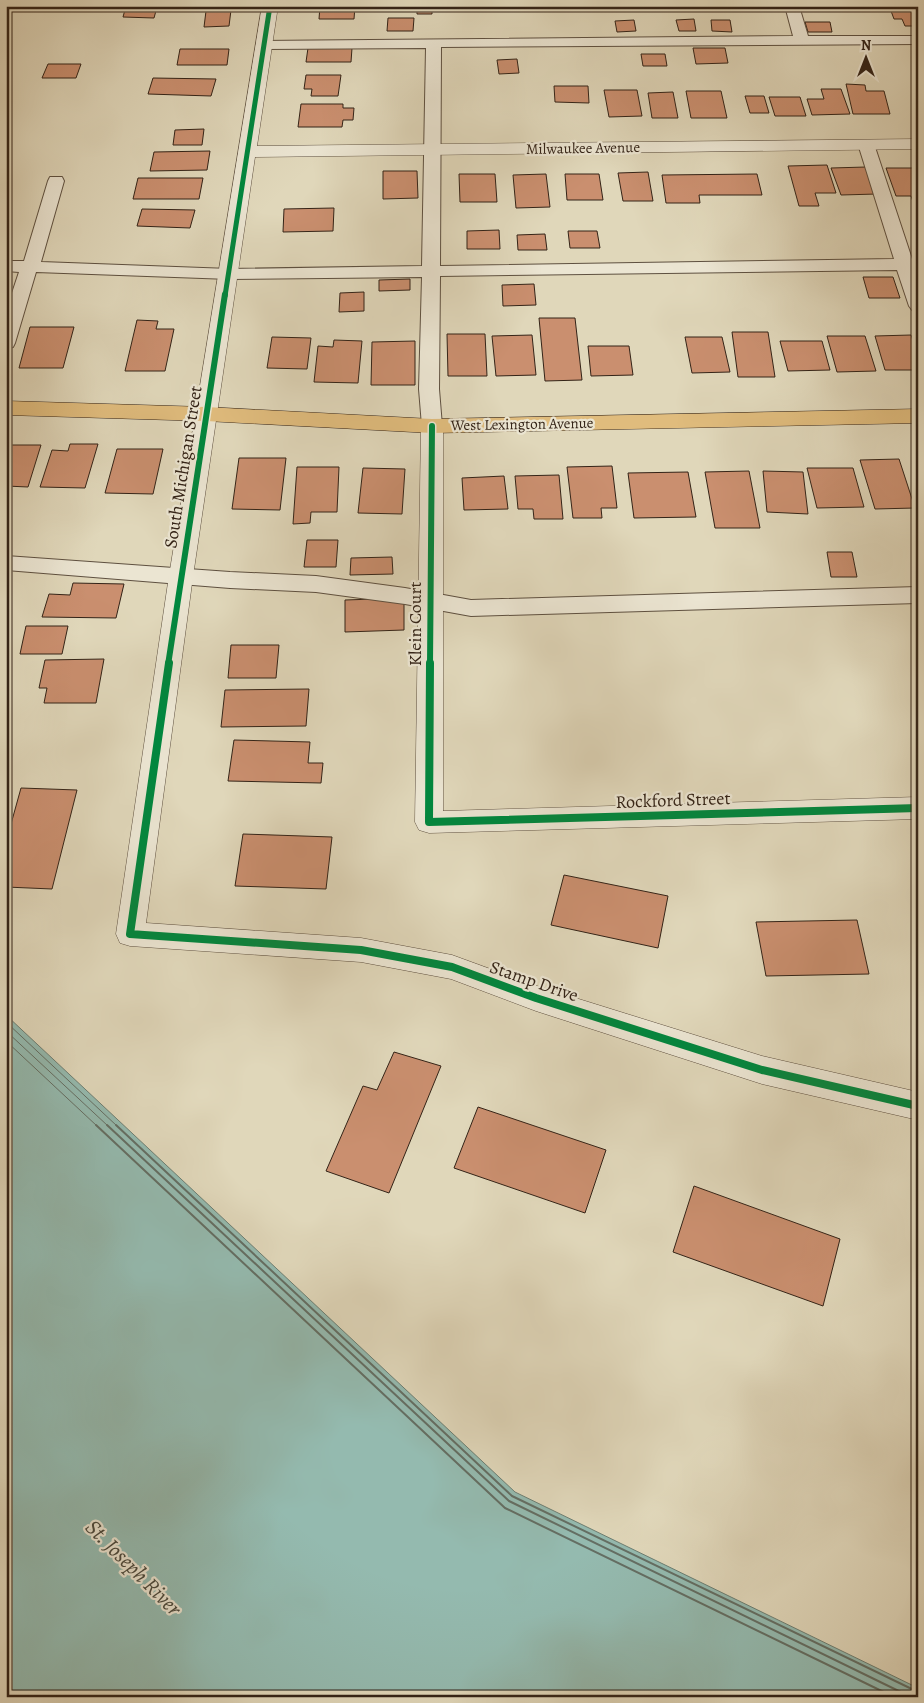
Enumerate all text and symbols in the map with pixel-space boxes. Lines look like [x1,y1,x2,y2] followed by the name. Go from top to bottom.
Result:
[842,32,892,82] north arrow
[861,36,871,55] text: N
[526,137,641,159] street label: Milwaukee Avenue
[158,384,208,550] street label: South Michigan Street
[449,413,594,435] street label: West Lexington Avenue
[403,582,427,666] street label: Klein Court
[615,786,731,814] street label: Rockford Street
[486,955,582,1007] street label: Stamp Drive
[78,1513,189,1624] water label: St. Joseph River

